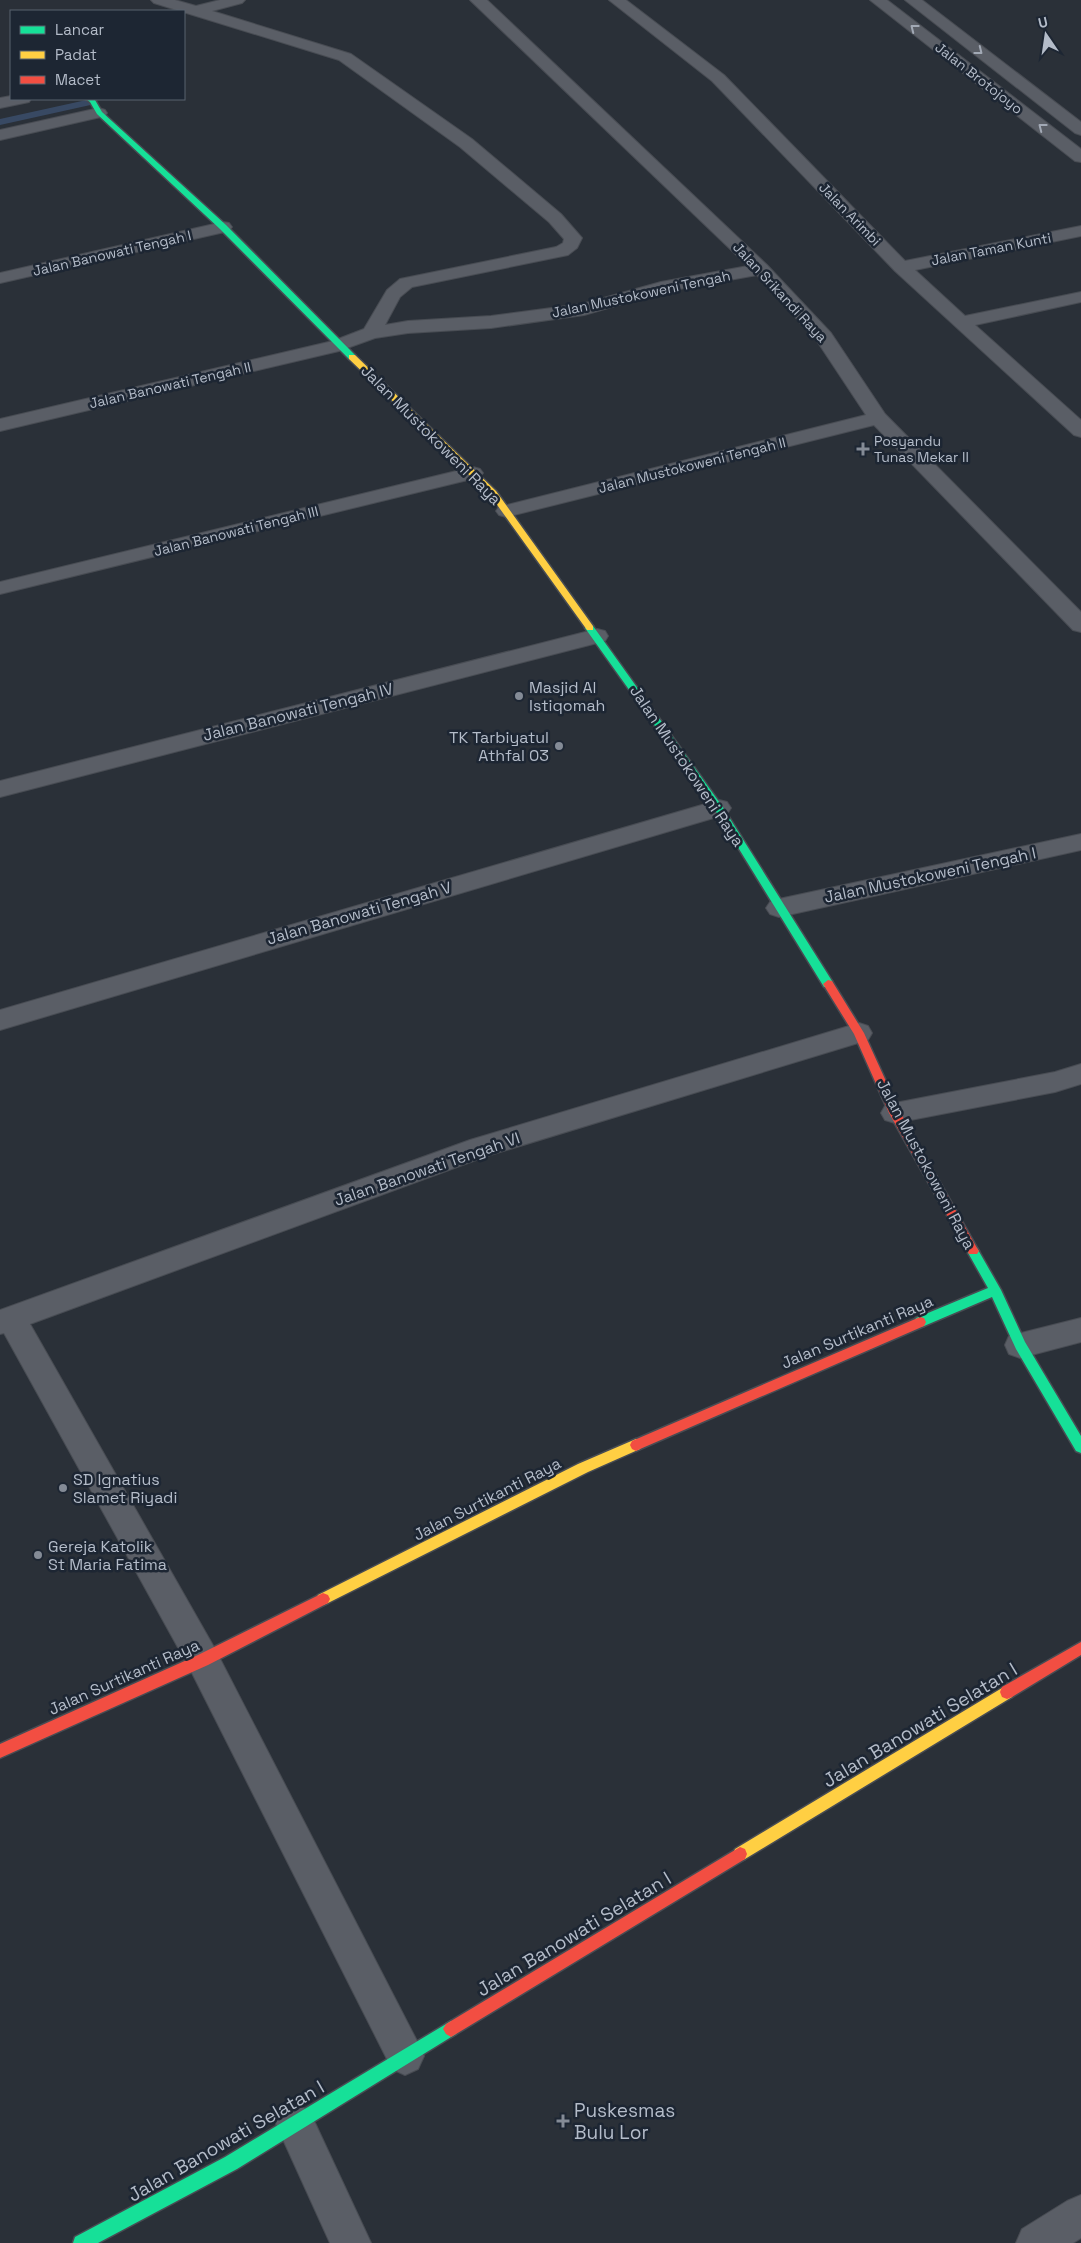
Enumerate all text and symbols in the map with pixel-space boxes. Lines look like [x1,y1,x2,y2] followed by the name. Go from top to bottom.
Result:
[10,10,185,100] legend
[1021,10,1071,60] north arrow
[1036,13,1050,32] text: U
[55,20,105,39] text: Lancar
[911,25,920,33] one-way arrow
[931,38,1027,118] street label: Jalan Brotojoyo
[55,45,97,64] text: Padat
[973,46,982,54] one-way arrow
[55,70,101,89] text: Macet
[1038,124,1048,133] one-way arrow
[815,178,885,250] street label: Jalan Arimbi
[31,226,193,280] street label: Jalan Banowati Tengah I
[929,229,1053,269] street label: Jalan Taman Kunti
[729,238,831,346] street label: Jalan Srikandi Raya
[550,266,732,322] street label: Jalan Mustokoweni Tengah
[87,358,253,412] street label: Jalan Banowati Tengah II
[356,360,506,510] street label: Jalan Mustokoweni Raya
[874,432,969,466] place label: Posyandu Tunas Mekar II
[596,433,788,497] street label: Jalan Mustokoweni Tengah II
[856,442,870,456] marker: Posyandu Tunas Mekar II
[152,502,320,560] street label: Jalan Banowati Tengah III
[529,677,605,716] place label: Masjid Al Istiqomah
[201,678,395,746] street label: Jalan Banowati Tengah IV
[625,681,749,851] street label: Jalan Mustokoweni Raya
[513,690,525,702] marker: Masjid Al Istiqomah
[449,727,549,766] place label: TK Tarbiyatul Athfal 03
[553,740,565,752] marker: TK Tarbiyatul Athfal 03
[822,842,1038,908] street label: Jalan Mustokoweni Tengah I
[264,877,454,949] street label: Jalan Banowati Tengah V
[872,1075,980,1253] street label: Jalan Mustokoweni Raya
[331,1127,523,1211] street label: Jalan Banowati Tengah VI
[778,1291,936,1373] street label: Jalan Surtikanti Raya
[410,1453,564,1545] street label: Jalan Surtikanti Raya
[73,1469,177,1508] place label: SD Ignatius Slamet Riyadi
[57,1482,69,1494] marker: SD Ignatius Slamet Riyadi
[48,1536,167,1575] place label: Gereja Katolik St Maria Fatima
[32,1549,44,1561] marker: Gereja Katolik St Maria Fatima
[45,1634,203,1720] street label: Jalan Surtikanti Raya
[818,1657,1022,1793] street label: Jalan Banowati Selatan I
[472,1866,676,2002] street label: Jalan Banowati Selatan I
[123,2074,329,2208] street label: Jalan Banowati Selatan I
[574,2098,675,2145] place label: Puskesmas Bulu Lor
[556,2114,570,2128] marker: Puskesmas Bulu Lor

